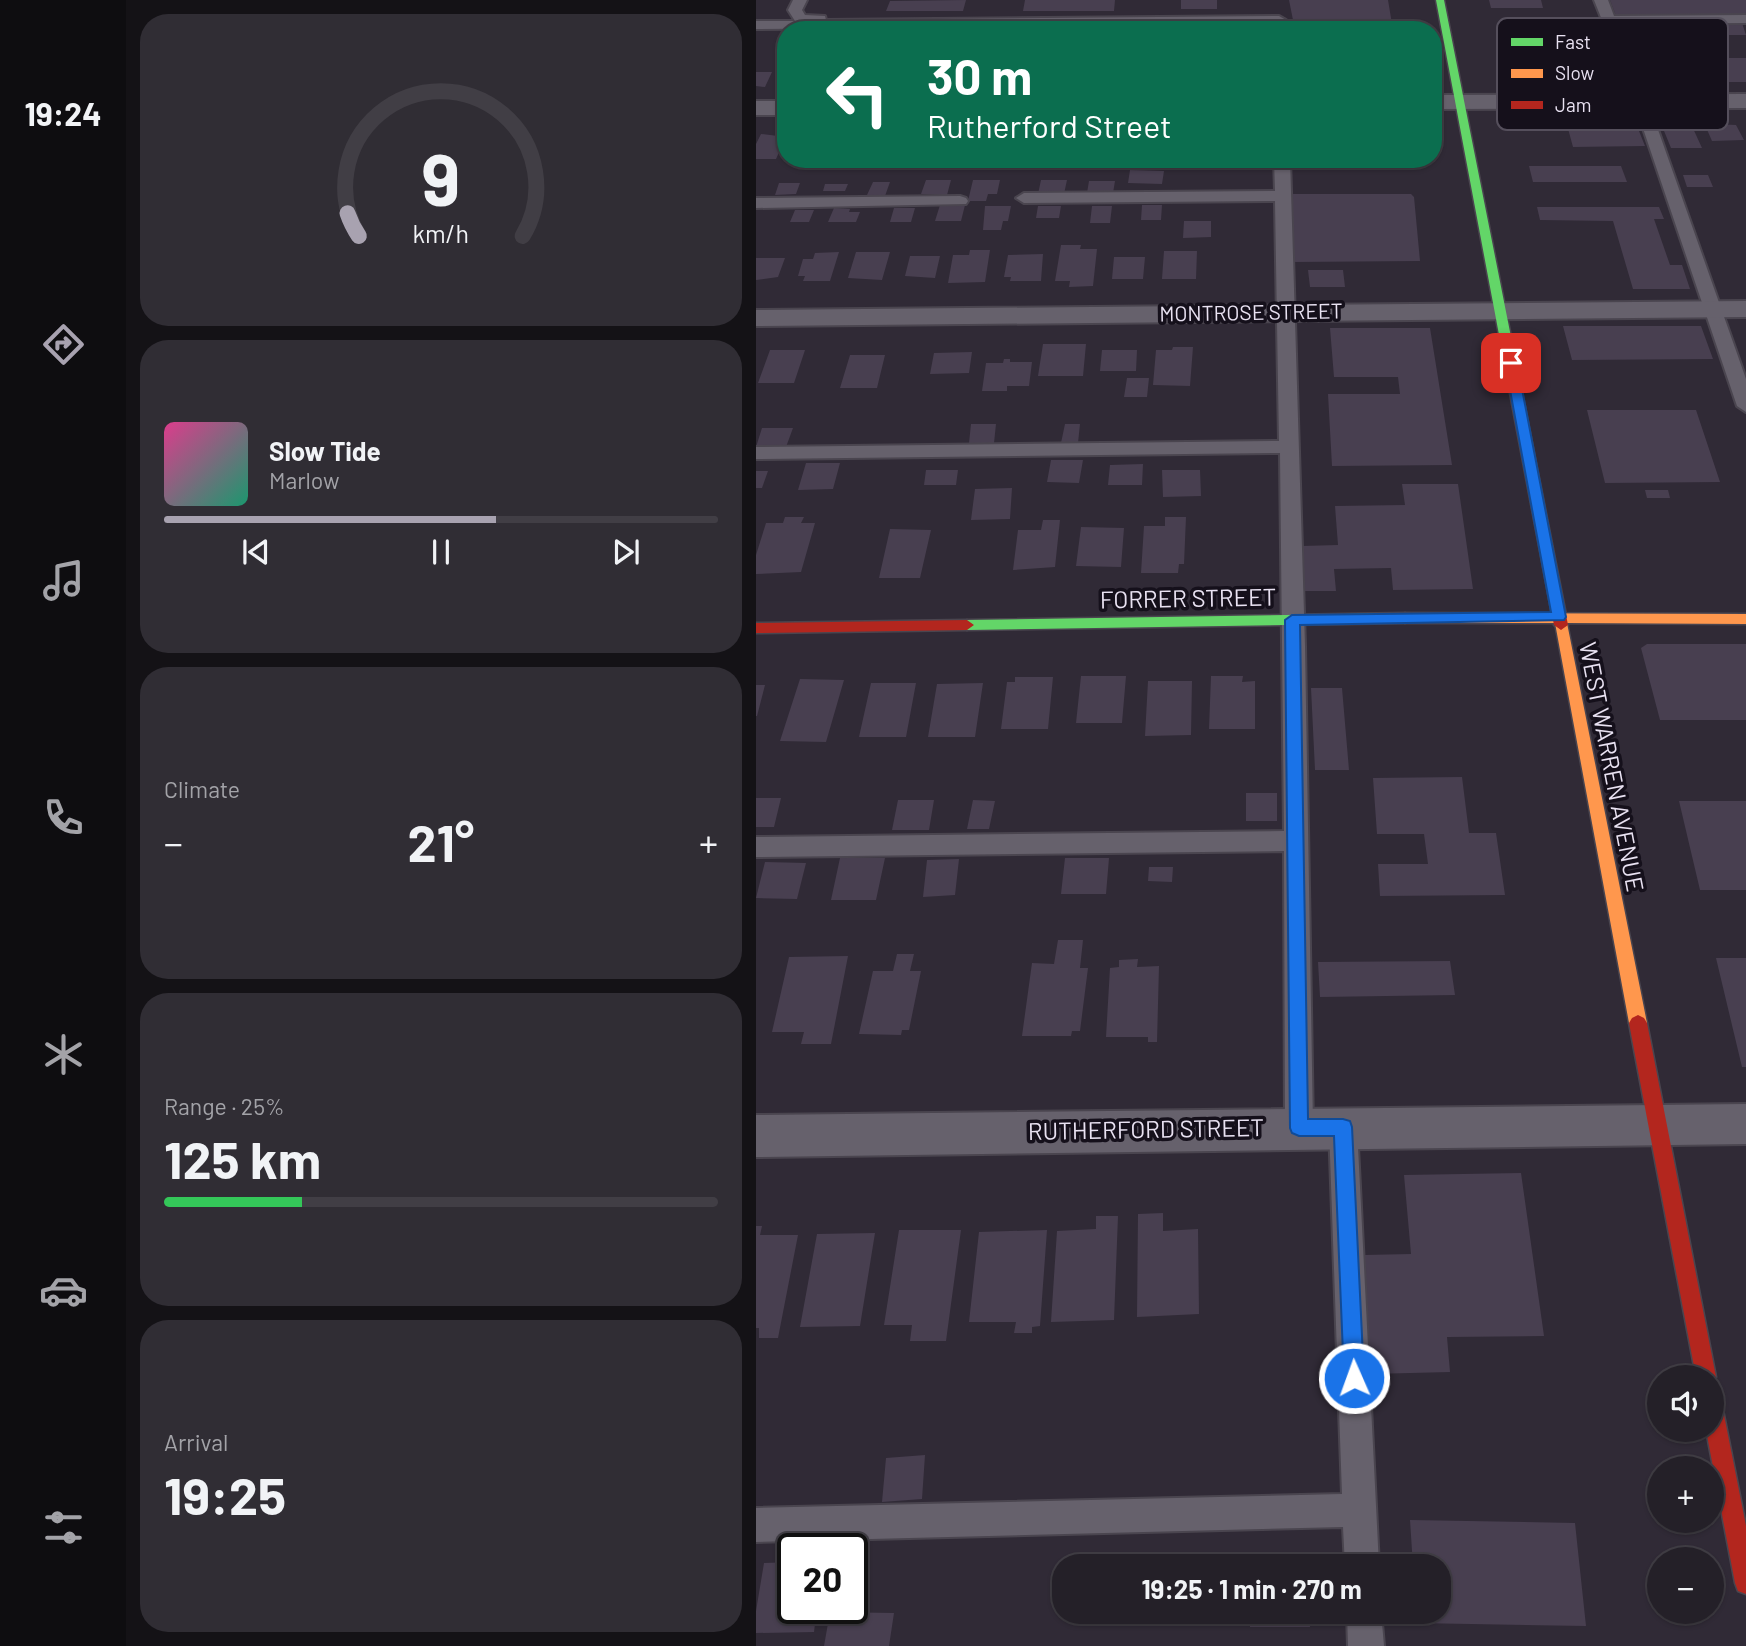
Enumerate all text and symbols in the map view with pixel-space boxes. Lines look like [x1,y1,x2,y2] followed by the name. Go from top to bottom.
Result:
[1497,18,1728,130] legend
[1555,30,1591,53] text: Fast
[927,46,1032,105] text: 30 m
[812,49,903,140] icon: left
[1555,61,1594,84] text: Slow
[1555,93,1591,116] text: Jam
[24,94,102,132] text: 19:24
[927,106,1172,144] text: Rutherford Street
[422,134,460,222] text: 9
[413,218,469,248] text: km/h
[1159,297,1343,326] street label: MONTROSE STREET
[39,320,88,369] icon: directions
[1481,333,1541,393] pin
[1492,344,1530,382] icon: arrive
[269,435,381,466] text: Slow Tide
[269,466,340,494] text: Marlow
[237,533,275,571] icon: previous
[422,533,460,571] icon: pause
[607,533,645,571] icon: next
[39,556,88,605] icon: music
[1100,581,1276,614] street label: FORRER STREET
[1574,639,1651,894] street label: WEST WARREN AVENUE
[164,775,240,803] text: Climate
[39,793,88,842] icon: phone
[408,810,474,872] text: 21°
[164,819,183,865] text: −
[699,819,718,865] text: +
[39,1030,88,1079] icon: climate
[164,1092,284,1120] text: Range · 25%
[1028,1112,1264,1145] street label: RUTHERFORD STREET
[164,1127,321,1189] text: 125 km
[39,1266,88,1315] icon: car
[1317,1341,1391,1415] position arrow
[1647,1365,1724,1624] map controls
[1647,1365,1724,1442] button: sound
[164,1428,228,1456] text: Arrival
[1647,1456,1724,1533] button: +
[164,1463,286,1525] text: 19:25
[39,1503,88,1552] icon: filters
[777,1533,868,1624] speed limit sign: 20
[1647,1547,1724,1624] button: −
[1141,1573,1362,1604] text: 19:25 · 1 min · 270 m

